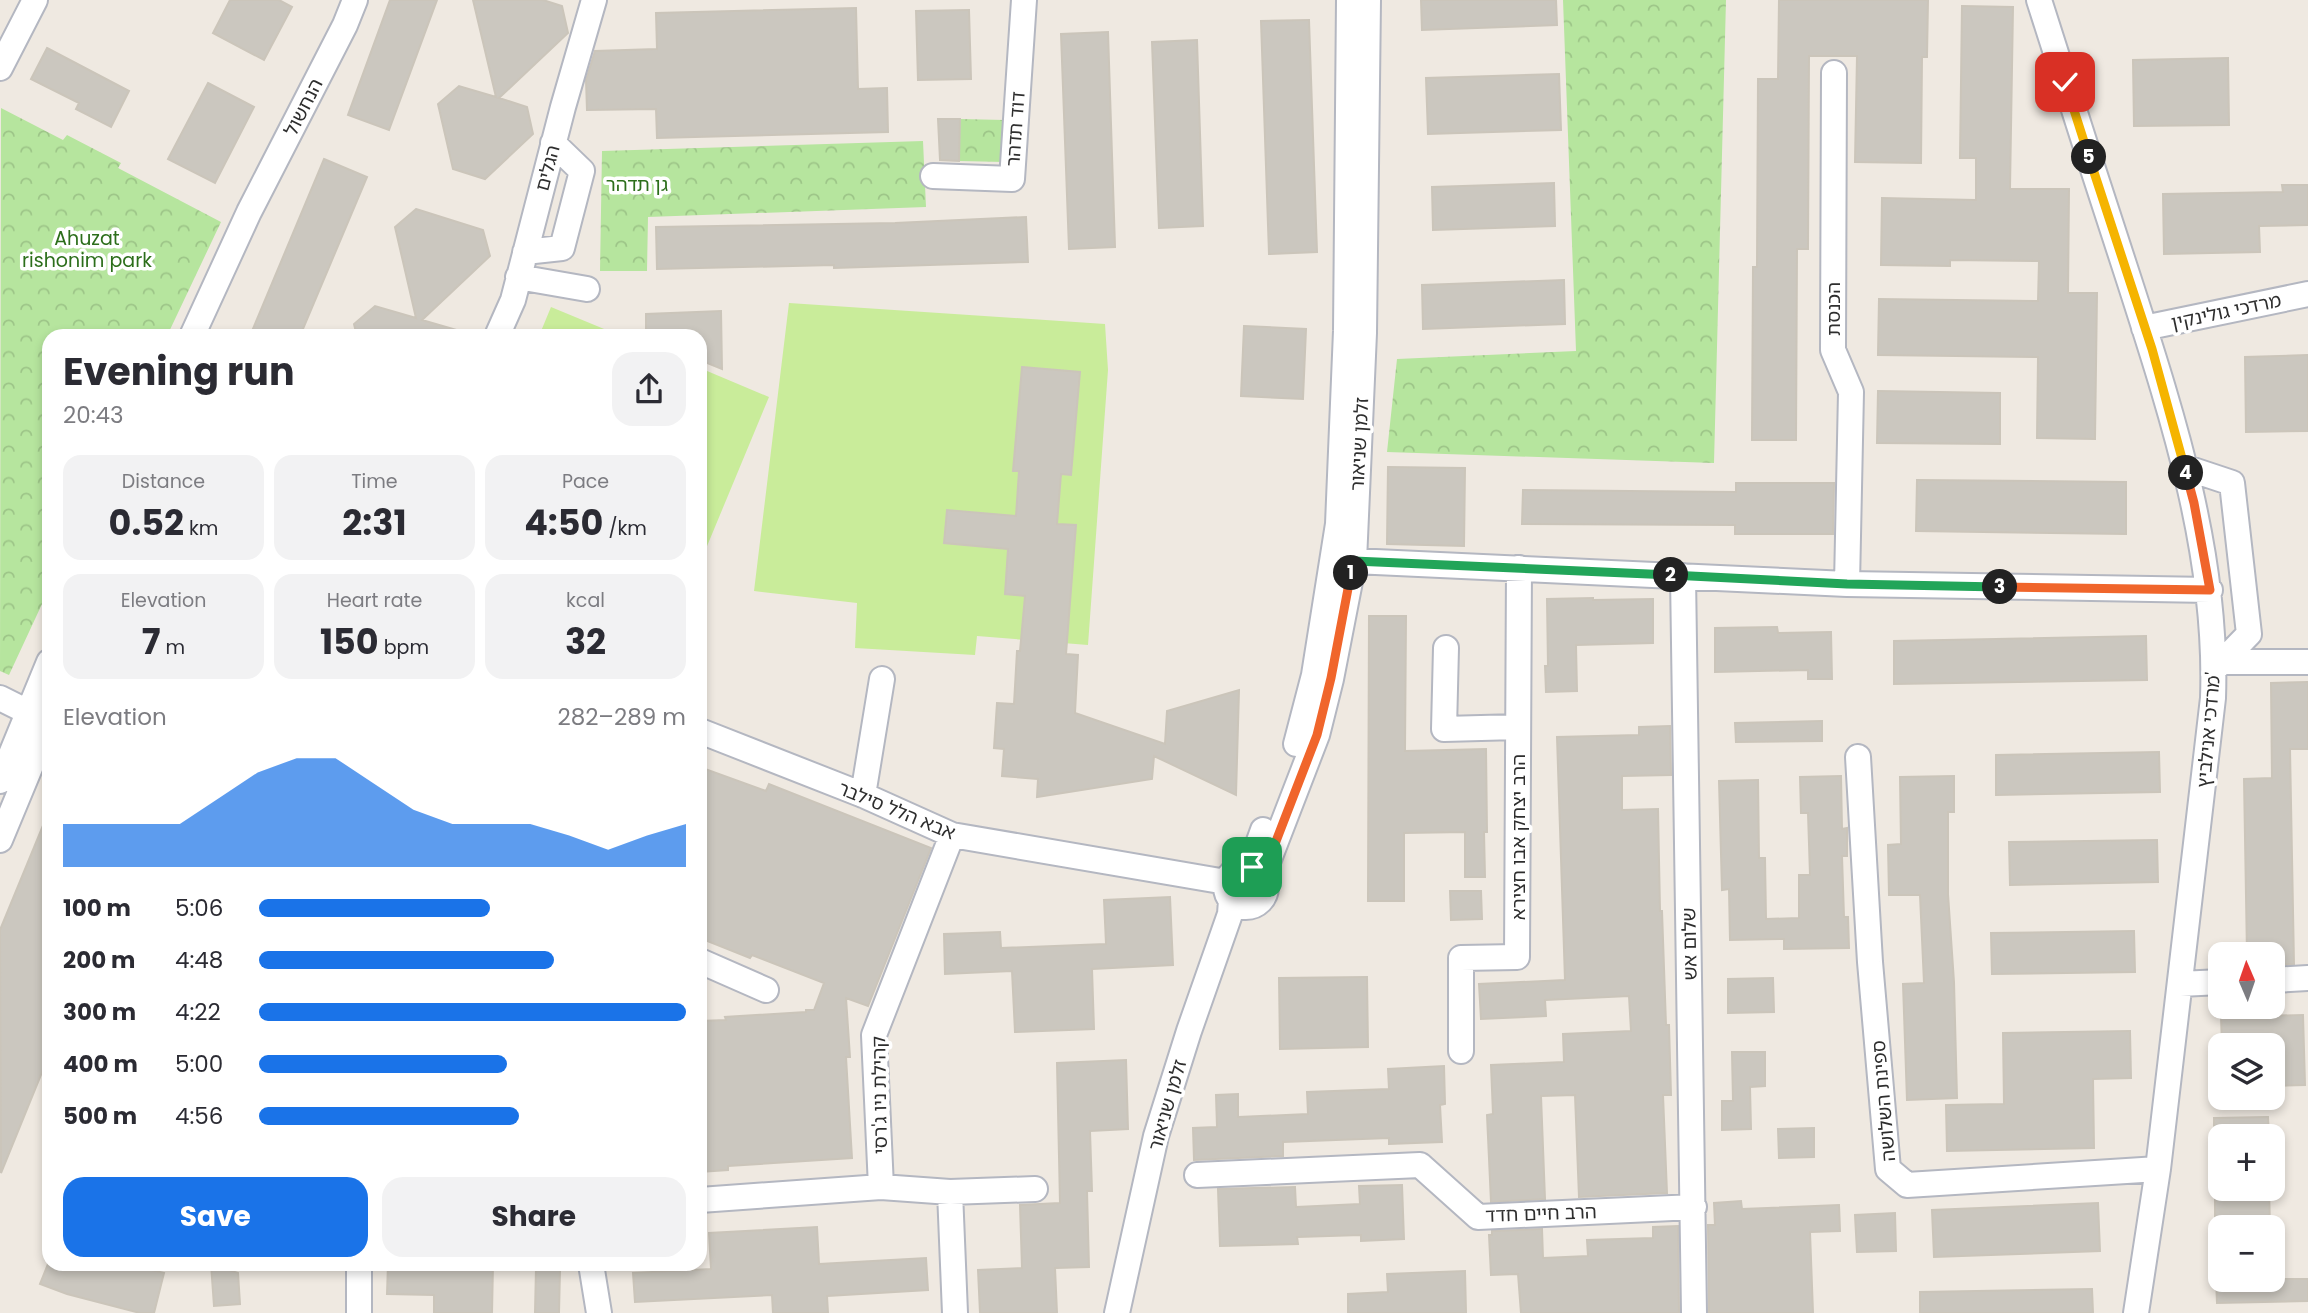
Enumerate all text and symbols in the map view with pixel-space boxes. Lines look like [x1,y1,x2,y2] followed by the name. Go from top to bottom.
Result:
[2035,52,2095,112] pin
[2046,63,2084,101] icon: check
[278,74,329,141] street label: הנחשול
[999,91,1032,168] street label: דוד תדהר
[2072,140,2106,174] pin: 5
[528,142,567,194] street label: הגלים
[2082,143,2095,170] text: 5
[606,171,668,198] park label: גן תדהר
[22,225,152,274] park label: Ahuzat rishonim park
[1820,282,1847,336] street label: הכנסת
[2169,287,2284,336] street label: מרדכי גולינקין
[63,345,295,398] text: Evening run
[612,352,686,426] button: share
[1344,396,1375,492] street label: זלמן שניאור
[63,399,124,431] text: 20:43
[2168,456,2204,490] pin: 4
[2179,459,2192,486] text: 4
[122,468,205,495] text: Distance
[351,468,398,495] text: Time
[562,468,609,495] text: Pace
[109,498,184,547] text: 0.52
[342,498,407,547] text: 2:31
[524,498,603,547] text: 4:50
[184,515,218,542] text: km
[603,515,647,542] text: /km
[1334,556,1368,590] pin: 1
[1654,558,1688,592] pin: 2
[1347,559,1354,586] text: 1
[1665,561,1676,588] text: 2
[1982,570,2018,604] pin: 3
[1994,573,2005,600] text: 3
[121,587,206,614] text: Elevation
[327,587,422,614] text: Heart rate
[566,587,605,614] text: kcal
[142,617,161,666] text: 7
[320,617,379,666] text: 150
[565,617,606,666] text: 32
[161,634,185,661] text: m
[379,634,429,661] text: bpm
[2190,671,2227,789] street label: מרדכי אנילביץ'
[63,701,167,733] text: Elevation
[557,701,686,733] text: 282–289 m
[1505,754,1532,920] street label: הרב יצחק אבו חצירא
[834,775,959,846] street label: אבא הלל סילבר
[1222,837,1282,897] pin
[1233,848,1271,886] icon: arrive
[63,892,131,924] text: 100 m
[175,892,223,924] text: 5:06
[1675,907,1704,981] street label: שלום אש
[2208,942,2286,1018] north arrow
[2208,942,2285,1292] map controls
[63,944,135,976] text: 200 m
[175,944,223,976] text: 4:48
[63,996,136,1028] text: 300 m
[175,996,221,1028] text: 4:22
[2208,1033,2285,1110] button: layers
[865,1036,894,1154] street label: קהילת ניו ג'רסי
[1865,1039,1902,1163] street label: ספינת השלושה
[63,1048,138,1080] text: 400 m
[175,1048,223,1080] text: 5:00
[1142,1056,1193,1154] street label: זלמן שניאור
[63,1100,137,1132] text: 500 m
[175,1100,223,1132] text: 4:56
[2208,1124,2285,1201] button: +
[63,1177,368,1257] button: Save
[382,1177,686,1257] button: Share
[1485,1198,1597,1229] street label: הרב חיים חדד
[2208,1215,2285,1292] button: −

